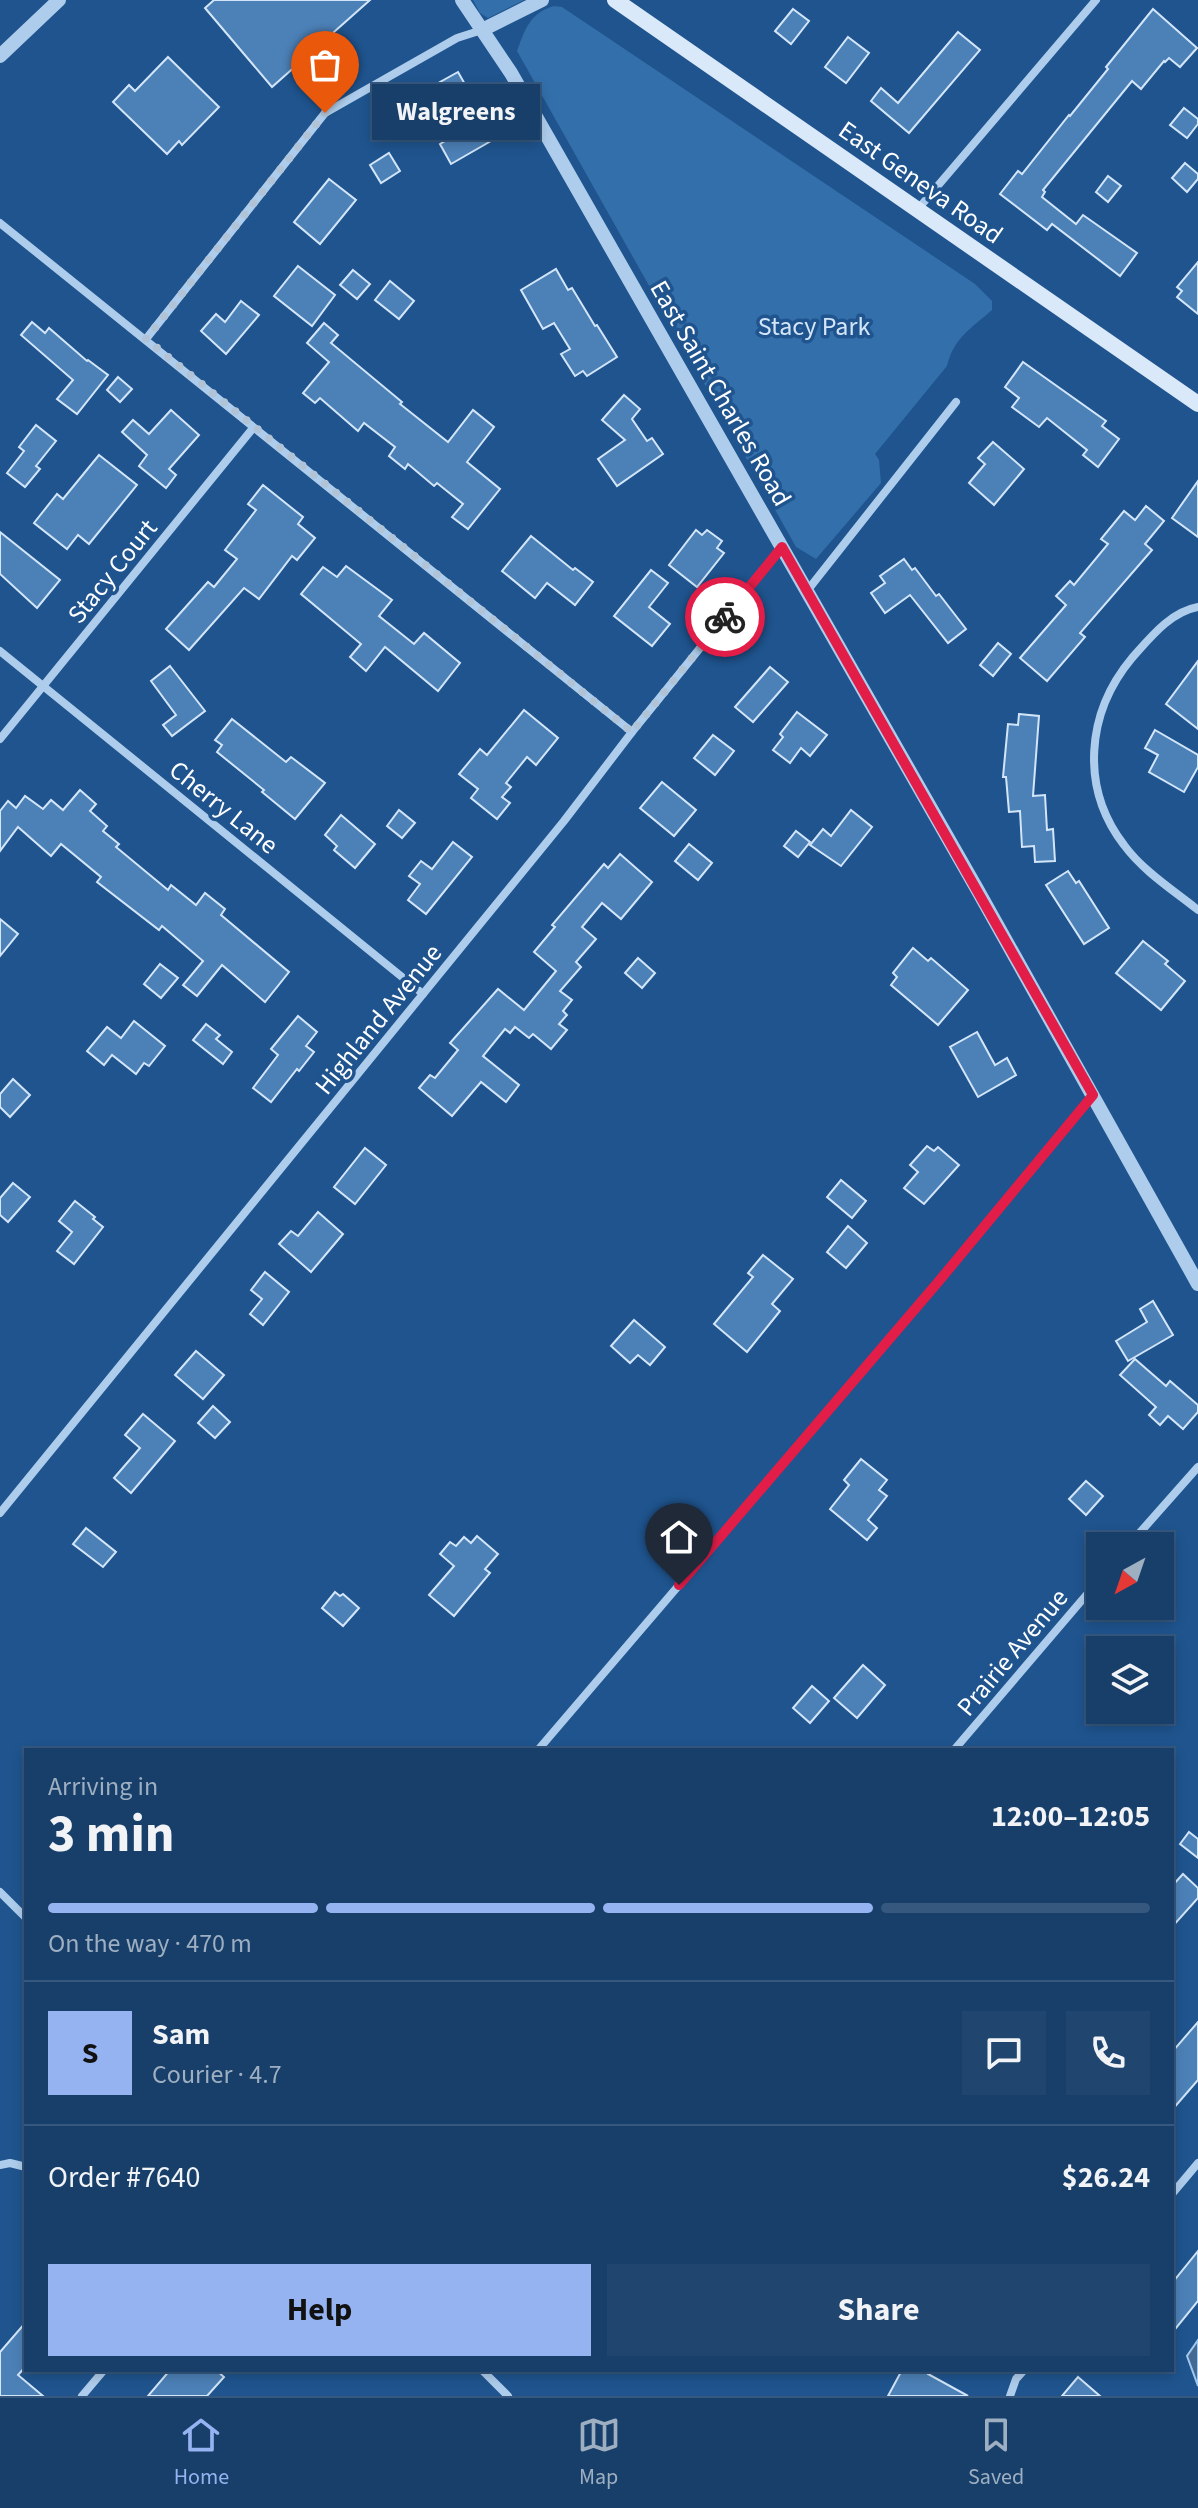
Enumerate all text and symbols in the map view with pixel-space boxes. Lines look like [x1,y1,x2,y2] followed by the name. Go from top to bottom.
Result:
[291,31,359,113] pin
[303,43,347,87] icon: bag
[373,85,541,141] callout: Walgreens
[396,93,516,130] text: Walgreens
[831,112,1010,253] street label: East Geneva Road
[641,273,800,513] street label: East Saint Charles Road
[758,308,870,345] park label: Stacy Park
[59,511,166,631] street label: Stacy Court
[685,577,765,657] courier
[703,595,747,639] icon: bike
[161,752,286,863] street label: Cherry Lane
[306,936,451,1103] street label: Highland Avenue
[645,1503,713,1585] pin
[657,1515,701,1559] icon: home
[1086,1532,1174,1620] north arrow
[1086,1532,1174,1724] map controls
[948,1581,1077,1724] street label: Prairie Avenue
[1086,1636,1174,1724] button: layers
[48,1768,158,1805] text: Arriving in
[991,1795,1150,1838] text: 12:00–12:05
[48,1798,175,1872] text: 3 min
[48,1925,252,1962] text: On the way · 470 m
[962,2011,1046,2095] button: chat
[1066,2011,1150,2095] button: phone
[152,2013,210,2056] text: Sam
[82,2032,98,2075] text: S
[152,2056,282,2093] text: Courier · 4.7
[48,2156,201,2199] text: Order #7640
[1062,2156,1150,2199] text: $26.24
[48,2264,591,2356] button: Help
[607,2264,1150,2356] button: Share
[174,2413,229,2493] tab: Home
[577,2413,621,2493] tab: Map
[968,2413,1024,2493] tab: Saved

